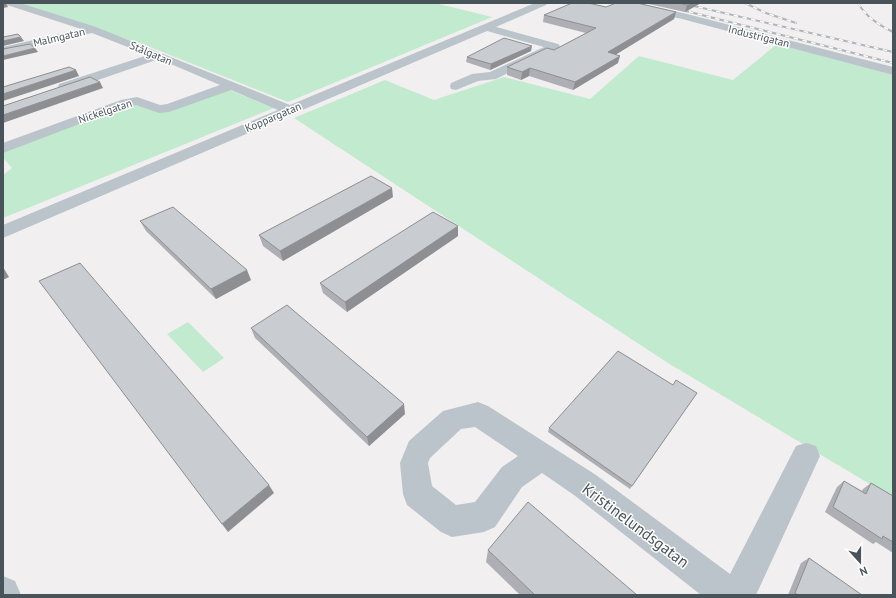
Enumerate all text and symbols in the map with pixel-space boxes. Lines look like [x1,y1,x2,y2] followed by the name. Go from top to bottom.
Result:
[727,22,791,50] street label: Industrigatan
[32,24,86,50] street label: Malmgatan
[128,38,174,68] street label: Stålgatan
[76,96,134,126] street label: Nickelgatan
[243,99,303,135] street label: Koppargatan
[579,478,693,572] street label: Kristinelundsgatan
[840,542,880,582] north arrow
[858,564,869,579] text: N

